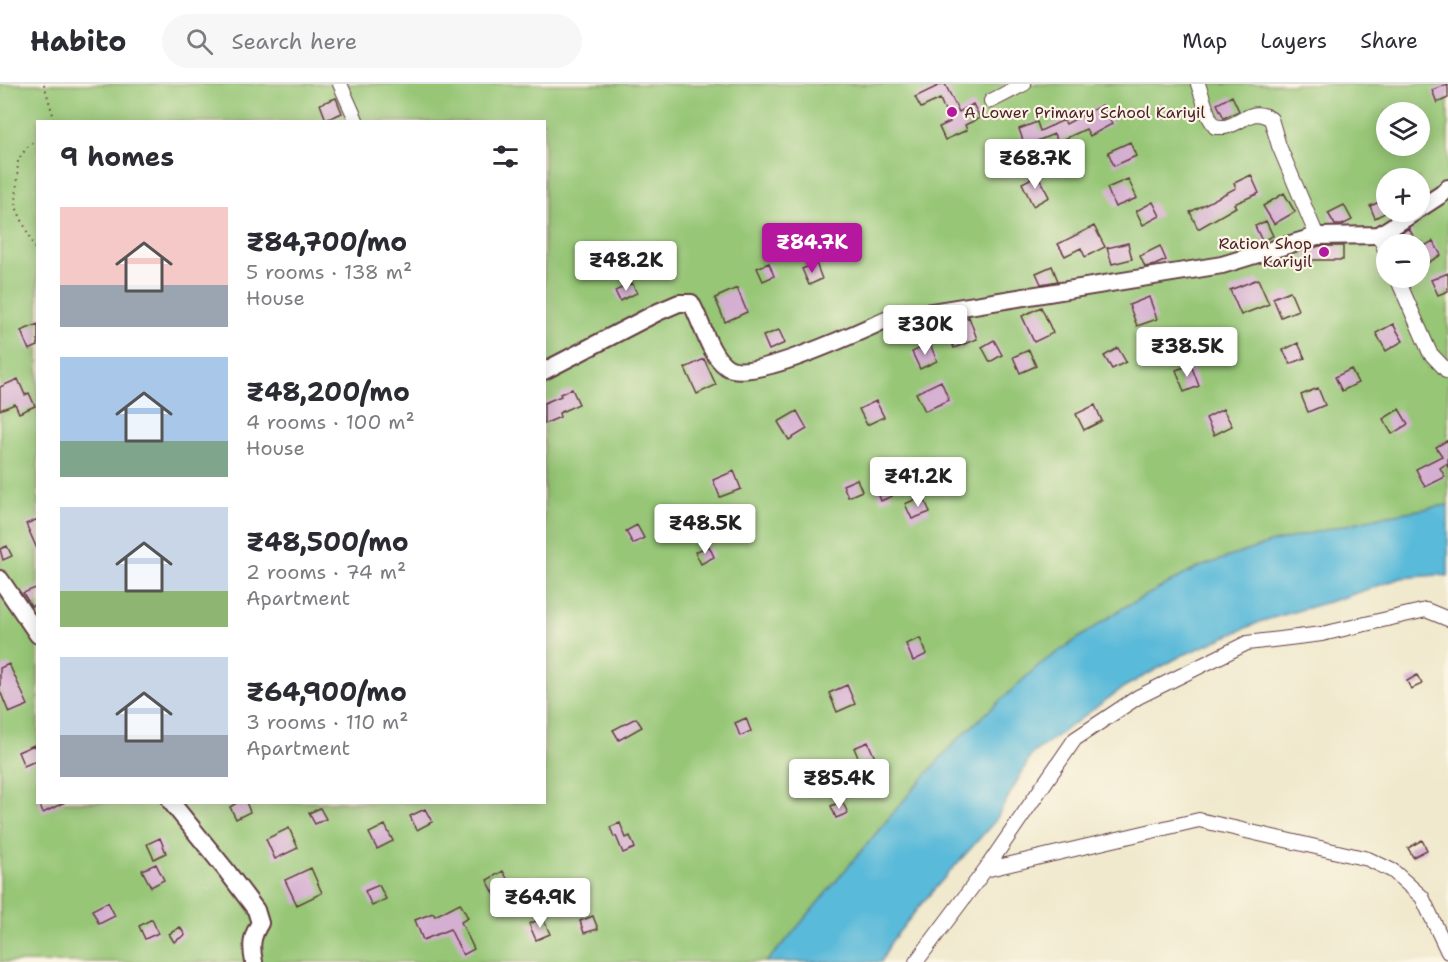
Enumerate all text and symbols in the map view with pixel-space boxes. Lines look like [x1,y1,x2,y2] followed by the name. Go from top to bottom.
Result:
[162,14,582,68] search box
[30,22,126,60] text: Habito
[183,25,216,58] icon: search
[231,27,357,56] text: Search here
[1182,27,1227,55] text: Map
[1260,27,1327,55] text: Layers
[1360,27,1418,55] text: Share
[964,102,1205,123] place label: A Lower Primary School Kariyil
[1376,102,1430,288] map controls
[1376,102,1430,156] button: layers
[945,105,959,119] marker: A Lower Primary School Kariyil
[60,139,174,174] text: 9 homes
[986,139,1084,190] pin: ₹68.7K
[489,140,522,173] icon: filters
[999,145,1071,171] text: ₹68.7K
[1376,168,1430,222] button: +
[763,223,861,274] pin: ₹84.7K
[246,224,407,259] text: ₹84,700/mo
[776,229,848,255] text: ₹84.7K
[108,231,180,303] icon: home
[1218,233,1312,272] place label: Ration Shop Kariyil
[1376,234,1430,288] button: −
[577,241,675,292] pin: ₹48.2K
[1317,245,1331,259] marker: Ration Shop Kariyil
[589,247,663,273] text: ₹48.2K
[246,259,412,285] text: 5 rooms · 138 m²
[246,285,305,311] text: House
[889,305,961,356] pin: ₹30K
[897,311,953,337] text: ₹30K
[1138,327,1236,378] pin: ₹38.5K
[1150,333,1224,359] text: ₹38.5K
[246,374,410,409] text: ₹48,200/mo
[108,381,180,453] icon: home
[246,409,415,435] text: 4 rooms · 100 m²
[246,435,305,461] text: House
[869,457,967,508] pin: ₹41.2K
[884,463,952,489] text: ₹41.2K
[656,504,754,555] pin: ₹48.5K
[668,510,742,536] text: ₹48.5K
[246,524,409,559] text: ₹48,500/mo
[108,531,180,603] icon: home
[246,559,406,585] text: 2 rooms · 74 m²
[246,585,350,611] text: Apartment
[246,674,407,709] text: ₹64,900/mo
[108,681,180,753] icon: home
[246,709,409,735] text: 3 rooms · 110 m²
[246,735,350,761] text: Apartment
[790,759,888,810] pin: ₹85.4K
[803,765,875,791] text: ₹85.4K
[491,878,589,929] pin: ₹64.9K
[504,884,576,910] text: ₹64.9K

